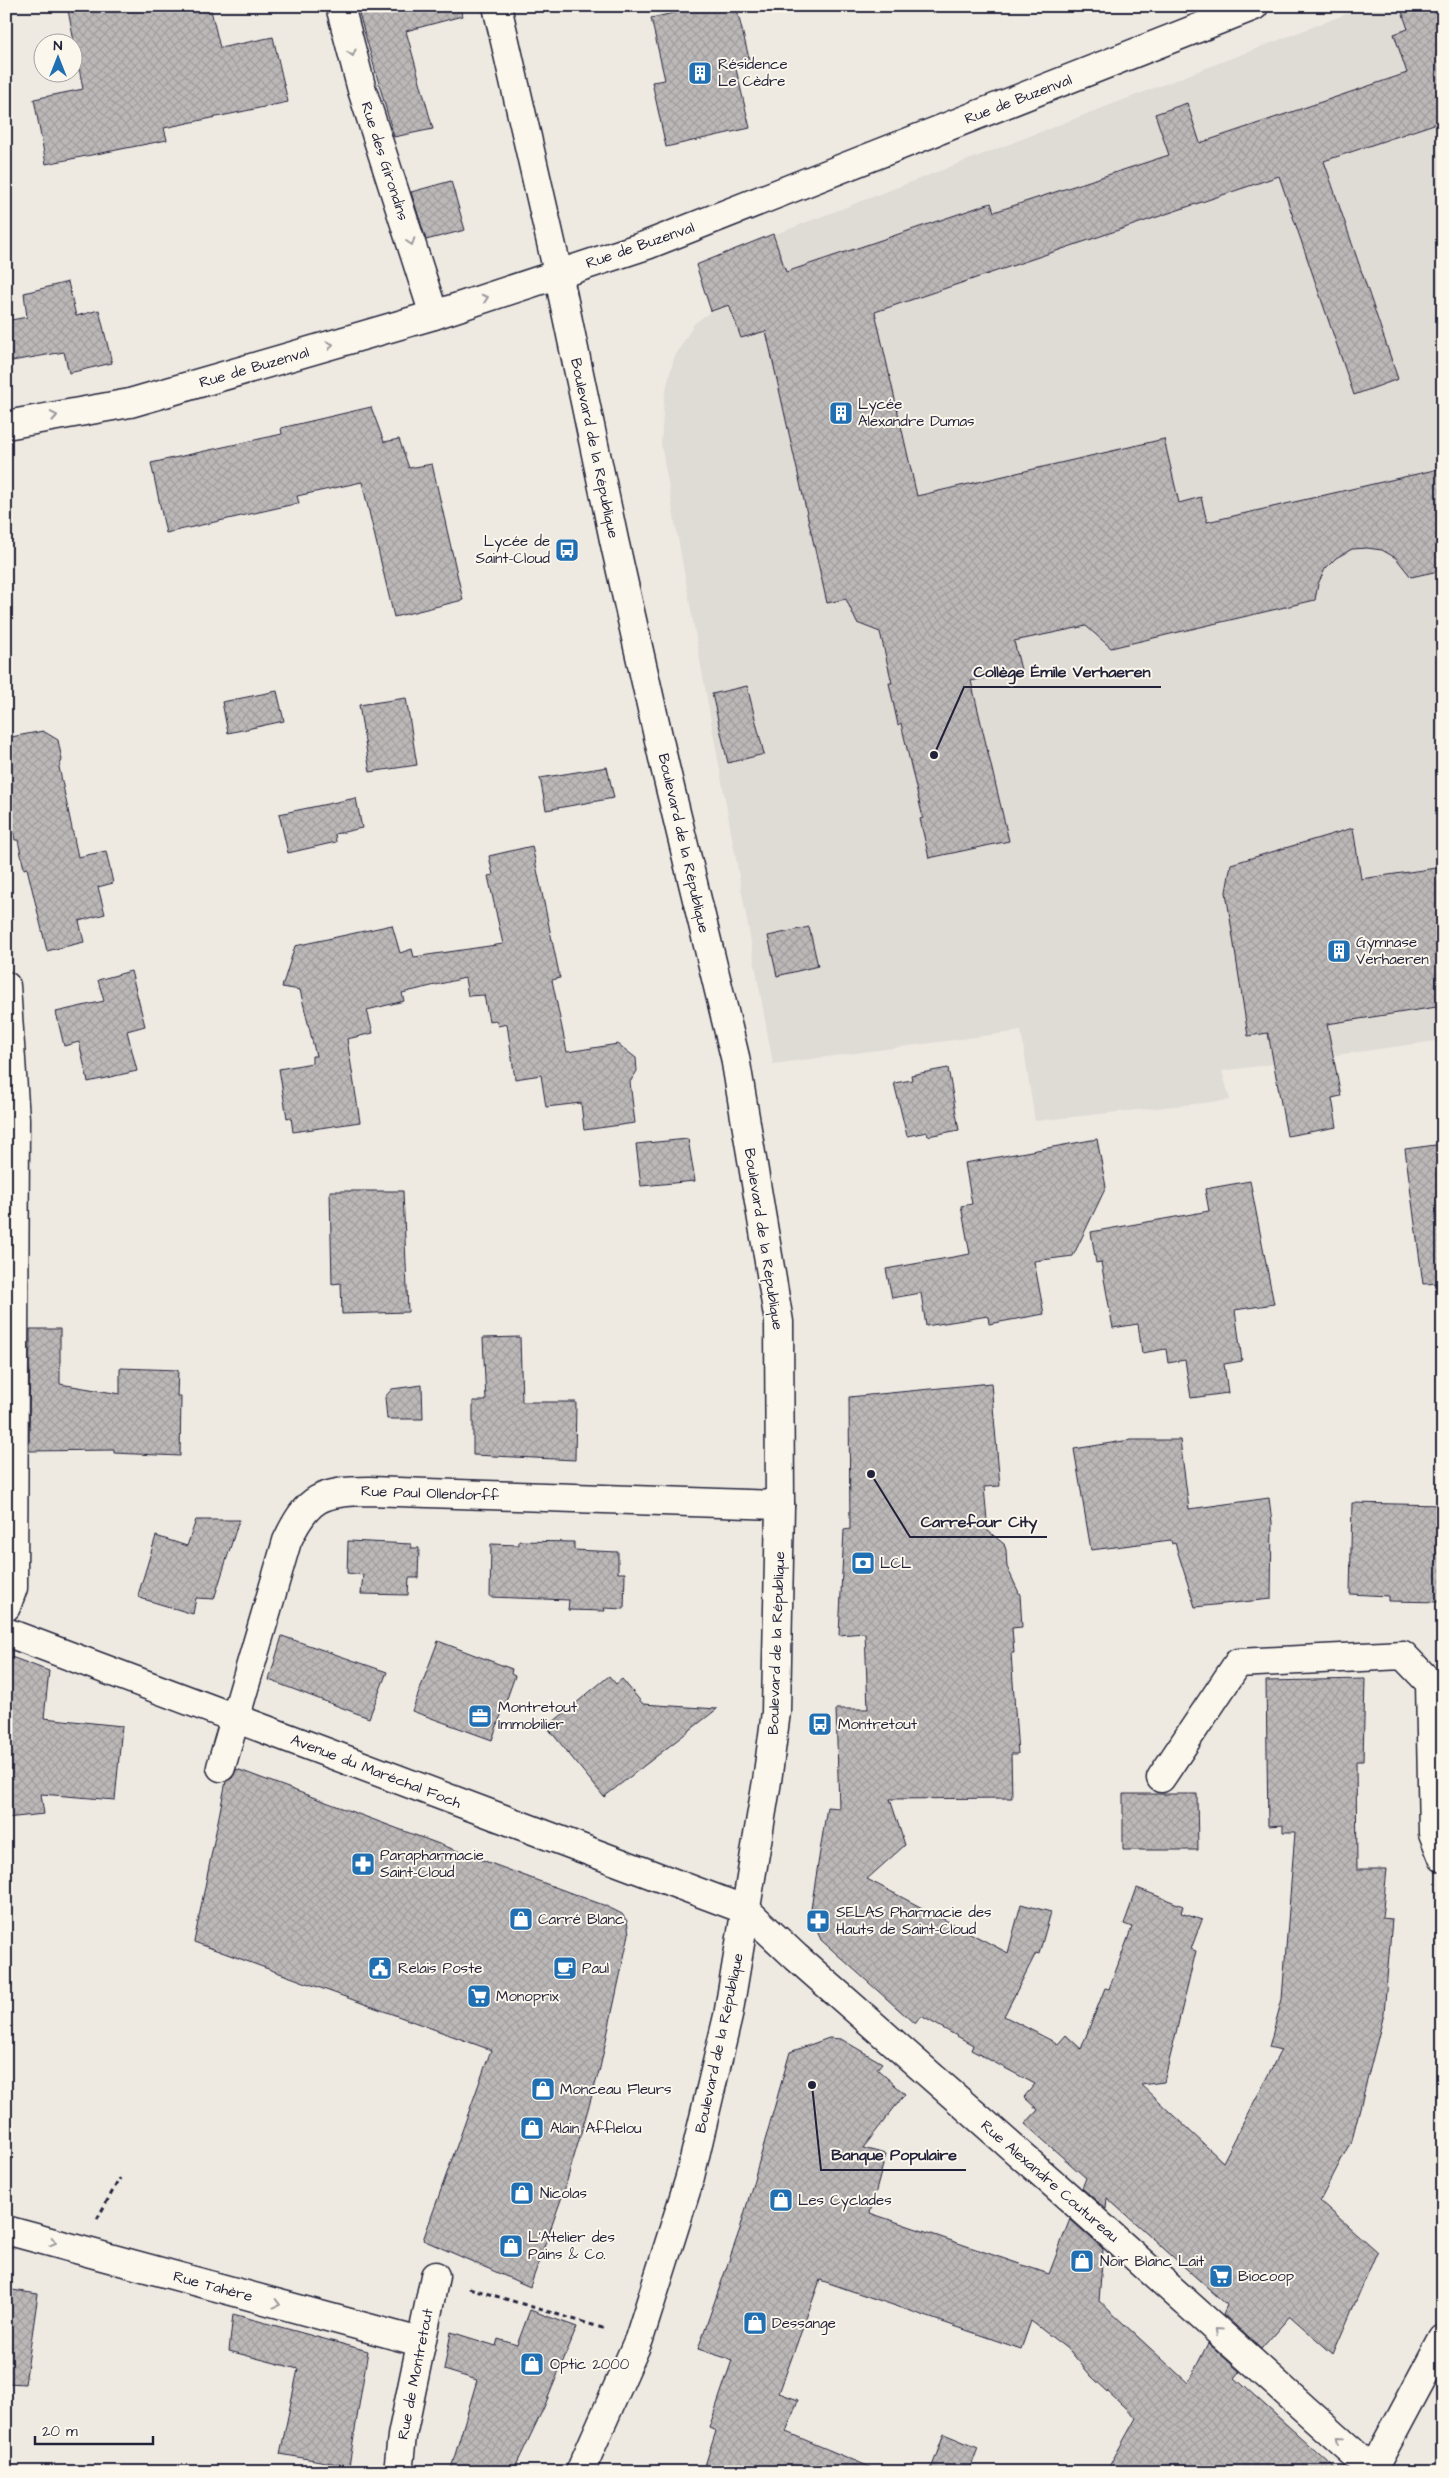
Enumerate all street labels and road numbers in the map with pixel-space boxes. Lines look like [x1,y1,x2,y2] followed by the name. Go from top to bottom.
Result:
[962,69,1075,130] street label: Rue de Buzenval
[355,99,414,224] street label: Rue des Girondins
[583,217,697,274] street label: Rue de Buzenval
[197,342,312,393] street label: Rue de Buzenval
[565,356,624,540] street label: Boulevard de la République
[653,751,714,935] street label: Boulevard de la République
[739,1147,788,1331] street label: Boulevard de la République
[361,1481,499,1506] street label: Rue Paul Ollendorff
[763,1551,790,1735] street label: Boulevard de la République
[287,1729,465,1814] street label: Avenue du Maréchal Foch
[690,1951,749,2135] street label: Boulevard de la République
[976,2115,1124,2248] street label: Rue Alexandre Coutureau
[171,2266,255,2307] street label: Rue Tahère
[392,2307,439,2441] street label: Rue de Montretout

